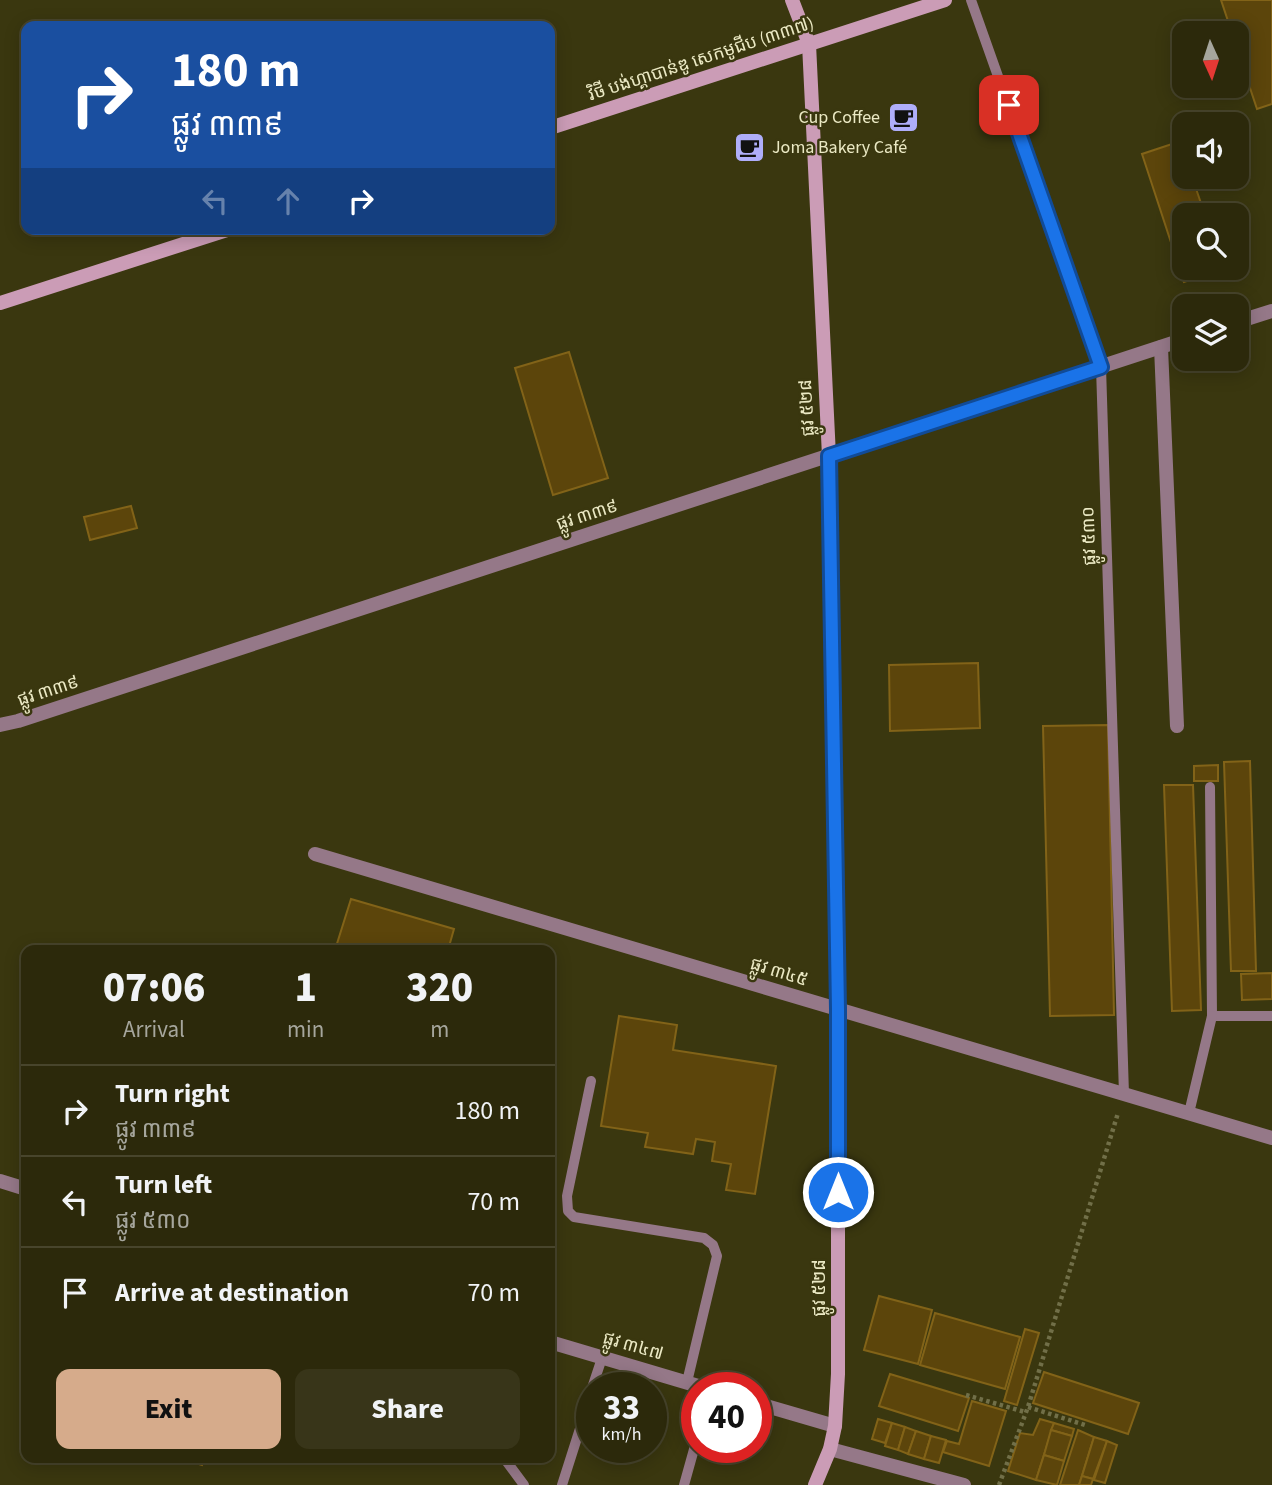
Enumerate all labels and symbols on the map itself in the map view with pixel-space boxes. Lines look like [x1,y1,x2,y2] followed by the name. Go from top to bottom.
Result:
[584,11,817,108] street label: វិថី បង់ហ្គាបាន់ឌូ សេកមូជីប (៣៣៧)
[1172,21,1250,98] north arrow
[979,75,1039,135] pin
[886,100,920,134] cafe icon: Cup Coffee
[798,105,880,130] place label: Cup Coffee
[732,130,766,164] cafe icon: Joma Bakery Café
[772,135,907,160] place label: Joma Bakery Café
[793,379,824,437] street label: ផ្លូវ ៥២៨
[553,493,622,540] street label: ផ្លូវ ៣៣៩
[1075,506,1106,566] street label: ផ្លូវ ៥៣០
[14,669,83,716] street label: ផ្លូវ ៣៣៩
[746,951,811,996] street label: ផ្លូវ ៣៤៥
[801,1155,875,1229] position arrow
[807,1259,835,1317] street label: ផ្លូវ ៥២៨
[599,1325,666,1370] street label: ផ្លូវ ៣៤៧
[681,1372,772,1463] speed limit sign: 40

